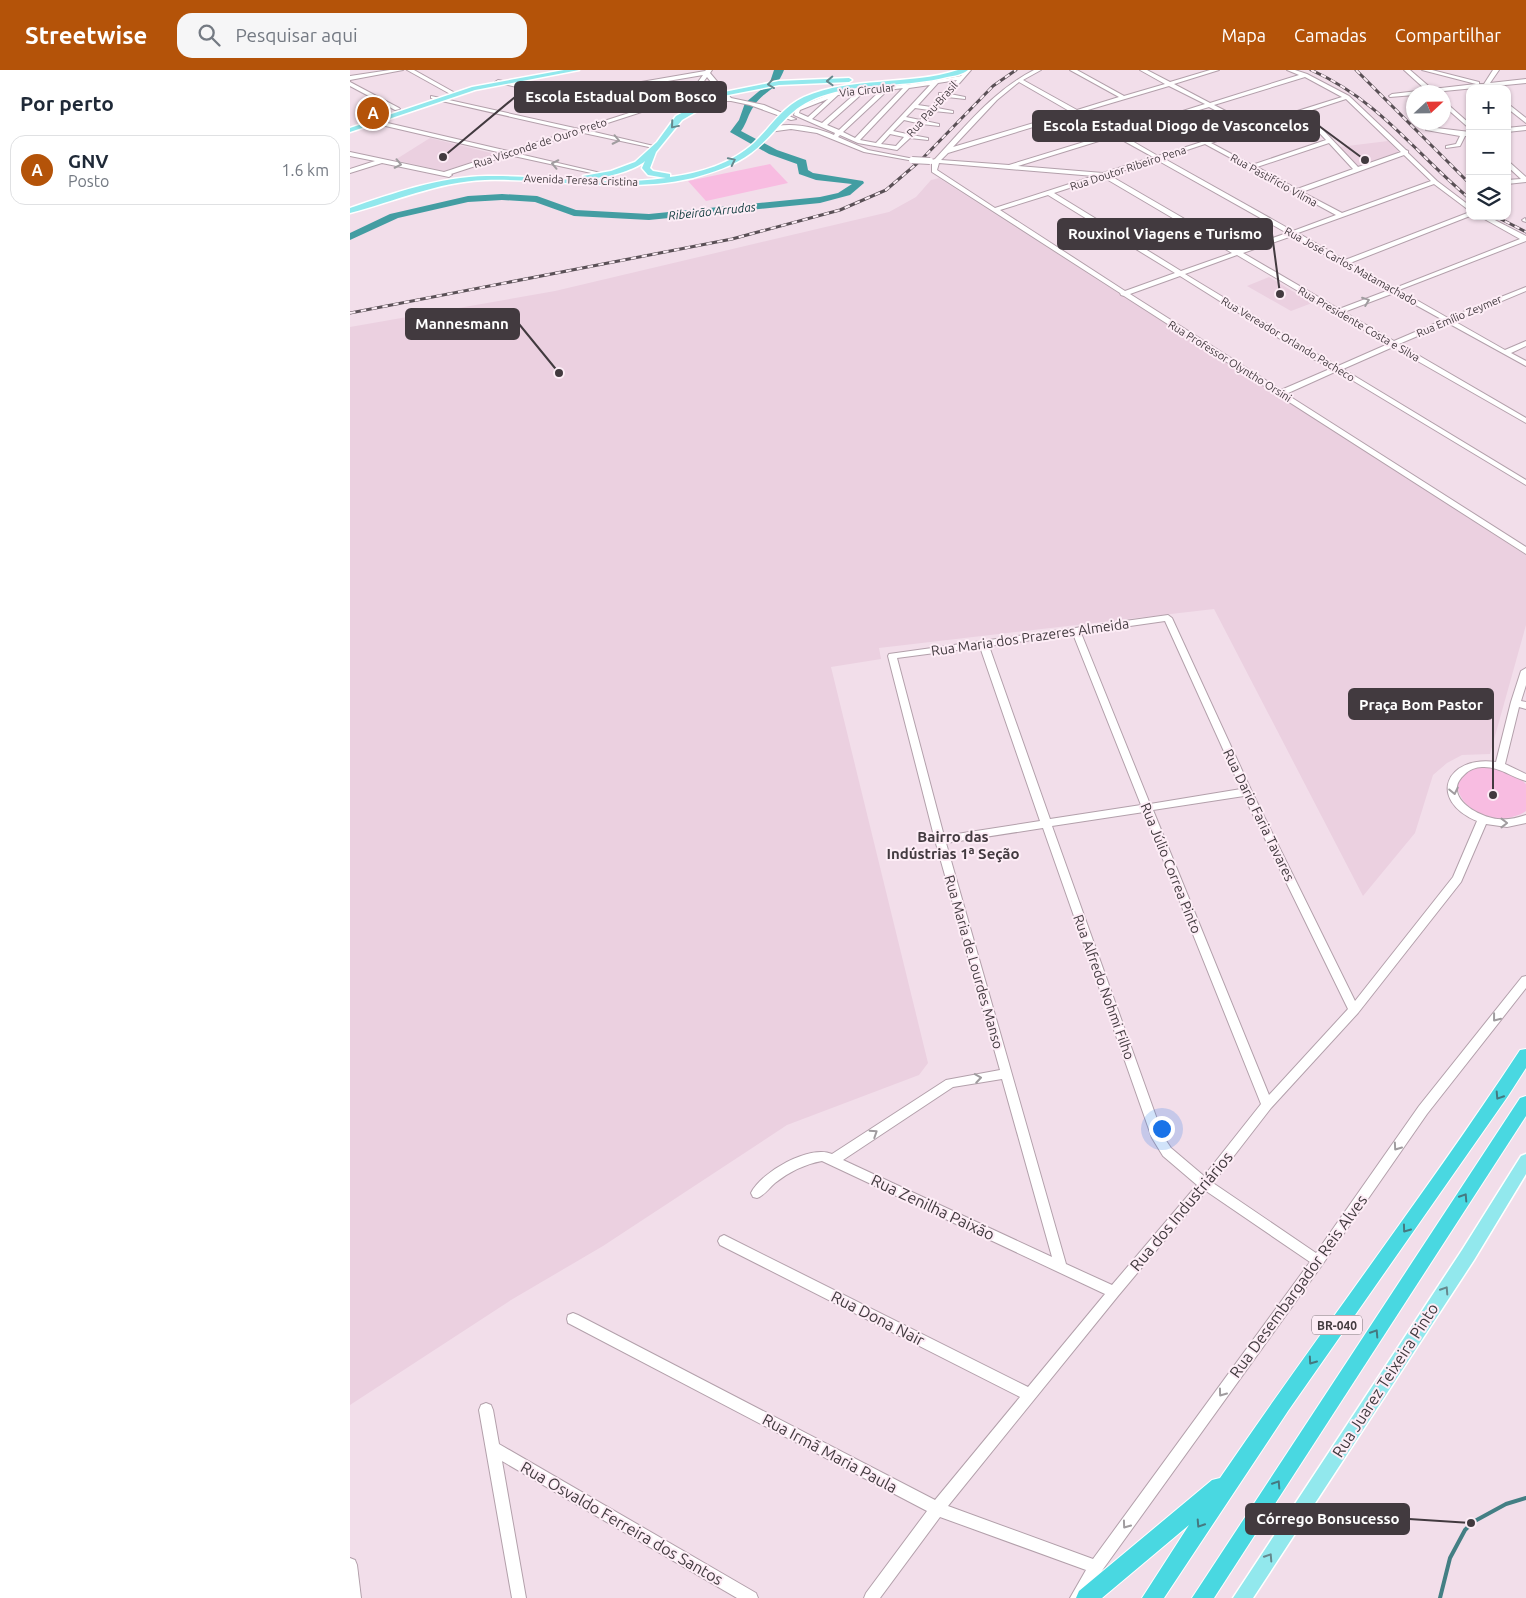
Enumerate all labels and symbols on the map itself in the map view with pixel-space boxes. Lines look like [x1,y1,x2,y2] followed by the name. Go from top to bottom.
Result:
[826,76,834,86] one-way arrow
[766,78,774,89] one-way arrow
[904,79,960,139] street label: Rua Pau-Brasil
[839,81,896,99] street label: Via Circular
[515,82,726,112] callout: Escola Estadual Dom Bosco
[1406,85,1451,130] north arrow
[525,88,717,105] text: Escola Estadual Dom Bosco
[357,94,389,132] pin: A
[1033,111,1319,141] callout: Escola Estadual Diogo de Vasconcelos
[472,116,608,170] street label: Rua Visconde de Ouro Preto
[1043,117,1309,134] text: Escola Estadual Diogo de Vasconcelos
[671,119,680,128] one-way arrow
[611,134,620,145] one-way arrow
[1068,144,1188,192] street label: Rua Doutor Ribeiro Pena
[1229,151,1319,209] street label: Rua Pastifício Vilma
[727,157,736,167] one-way arrow
[393,158,402,169] one-way arrow
[551,159,560,170] one-way arrow
[524,172,638,188] street label: Avenida Teresa Cristina
[668,200,756,222] water label: Ribeirão Arrudas
[1058,219,1272,249] callout: Rouxinol Viagens e Turismo
[1283,224,1419,308] street label: Rua José Carlos Matamachado
[1068,225,1262,242] text: Rouxinol Viagens e Turismo
[1296,284,1422,364] street label: Rua Presidente Costa e Silva
[1415,292,1504,339] street label: Rua Emílio Zeymer
[1219,294,1357,384] street label: Rua Vereador Orlando Pacheco
[1361,297,1370,307] one-way arrow
[406,309,519,339] callout: Mannesmann
[415,315,509,332] text: Mannesmann
[1166,318,1294,404] street label: Rua Professor Olyntho Orsini
[930,615,1130,659] street label: Rua Maria dos Prazeres Almeida
[1349,689,1493,719] callout: Praça Bom Pastor
[1359,696,1484,714] text: Praça Bom Pastor
[1220,746,1298,884] street label: Rua Dario Faria Tavares
[1448,786,1458,795] one-way arrow
[1137,800,1205,936] street label: Rua Júlio Correa Pinto
[1501,818,1509,828] one-way arrow
[886,828,1020,863] district label: Bairro das Indústrias 1ª Seção
[941,873,1007,1051] street label: Rua Maria de Lourdes Manso
[1070,912,1138,1062] street label: Rua Alfredo Nohmi Filho
[1493,1012,1501,1021] one-way arrow
[974,1074,982,1084] one-way arrow
[1496,1091,1506,1100] one-way arrow
[1149,1116,1175,1142] your location
[868,1130,877,1139] one-way arrow
[1394,1141,1403,1151] one-way arrow
[1126,1148,1236,1274] street label: Rua dos Industriários
[868,1170,998,1244] street label: Rua Zenilha Paixão
[1226,1191,1370,1381] street label: Rua Desembargador Reis Alves
[1458,1194,1467,1203] one-way arrow
[1403,1223,1412,1233] one-way arrow
[1439,1286,1448,1296] one-way arrow
[828,1287,928,1349] street label: Rua Dona Nair
[1329,1300,1441,1460] street label: Rua Juarez Teixeira Pinto
[1312,1316,1362,1334] road number: BR-040
[1369,1330,1379,1339] one-way arrow
[1309,1355,1318,1365] one-way arrow
[1219,1387,1228,1397] one-way arrow
[760,1410,900,1496] street label: Rua Irmã Maria Paula
[518,1458,726,1588] street label: Rua Osvaldo Ferreira dos Santos
[1271,1480,1280,1490] one-way arrow
[1246,1504,1409,1534] callout: Córrego Bonsucesso
[1256,1510,1400,1527] text: Córrego Bonsucesso
[1124,1519,1132,1528] one-way arrow
[1197,1519,1207,1528] one-way arrow
[1263,1554,1272,1563] one-way arrow

